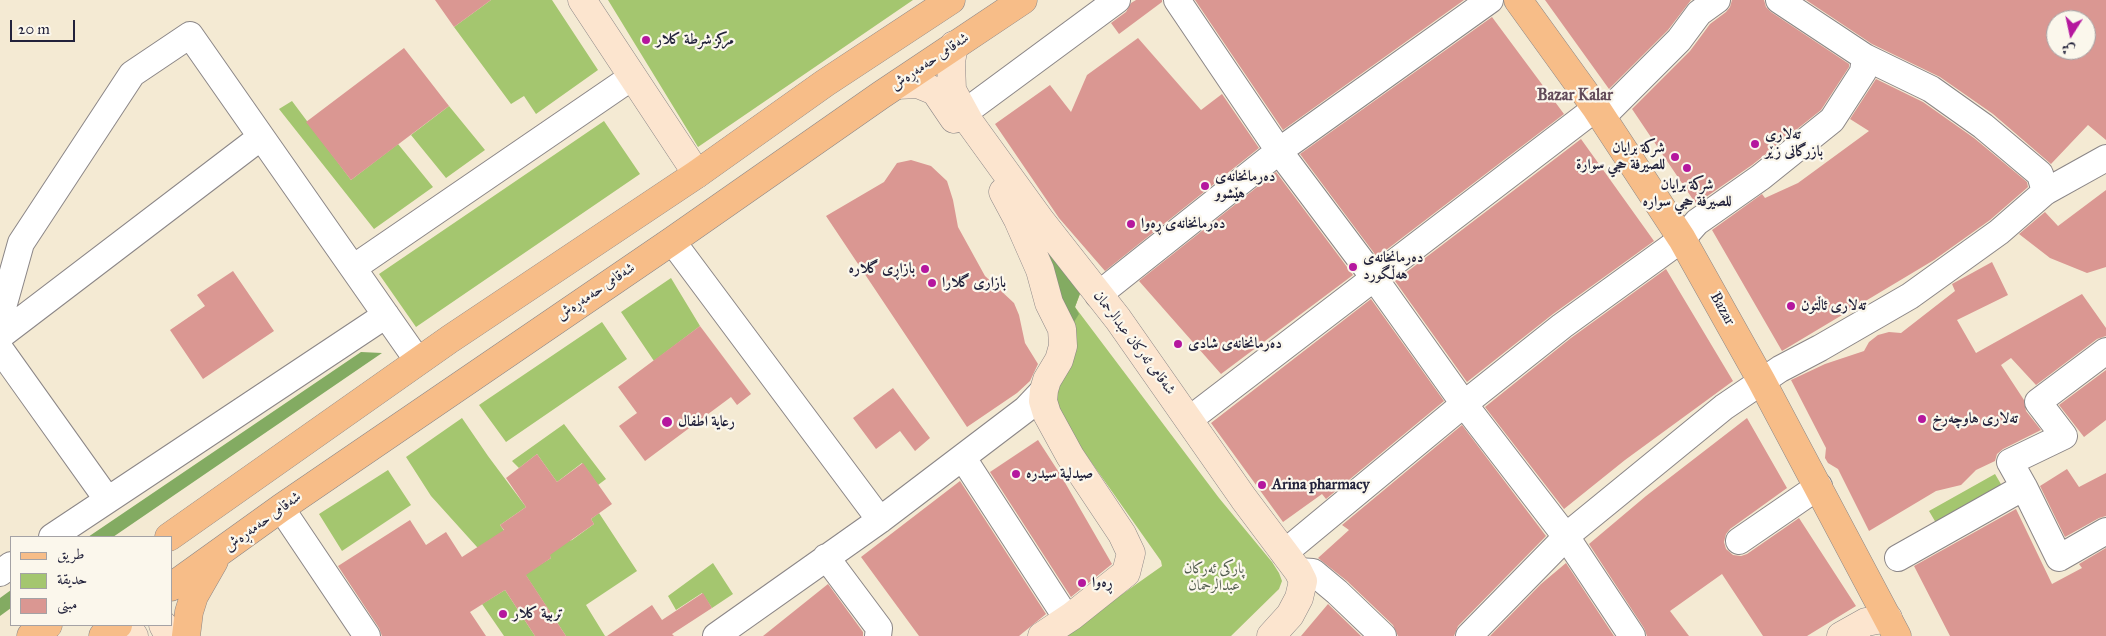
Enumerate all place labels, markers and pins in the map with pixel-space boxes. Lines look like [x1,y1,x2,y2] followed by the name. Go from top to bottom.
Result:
[656,31,734,49] place label: مركز شرطة كلار
[640,34,652,46] marker: مركز شرطة كلار
[1765,126,1823,161] place label: تەلاری بازرگانی زێر
[1749,138,1761,150] marker: تەلاری بازرگانی زێر
[1576,139,1665,174] place label: شركة برايان للصيرفة حجي سوارة
[1669,151,1681,163] marker: شركة برايان للصيرفة حجي سوارة
[1681,162,1693,174] marker: شركة برايان للصيرفة حجي سواره
[1215,168,1276,203] place label: دەرمانخانەی هێشوو
[1642,176,1732,211] place label: شركة برايان للصيرفة حجي سواره
[1199,180,1211,192] marker: دەرمانخانەی هێشوو
[1141,215,1226,233] place label: دەرمانخانەی ڕەوا
[1125,218,1137,230] marker: دەرمانخانەی ڕەوا
[1363,249,1424,284] place label: دەرمانخانەی هەڵگورد
[849,260,915,278] place label: بازاڕی گلارە
[1347,261,1359,273] marker: دەرمانخانەی هەڵگورد
[919,263,931,275] marker: بازاڕی گلارە
[942,274,1006,292] place label: بازاری گلارا
[926,277,938,289] marker: بازاری گلارا
[1801,297,1866,315] place label: تەلاری ئاڵتون
[1785,300,1797,312] marker: تەلاری ئاڵتون
[1188,335,1282,353] place label: دەرمانخانەی شادی
[1172,338,1184,350] marker: دەرمانخانەی شادی
[1932,410,2018,428] place label: تەلاری هاوچەرخ
[678,413,735,431] place label: رعاية اطفال
[1916,413,1928,425] marker: تەلاری هاوچەرخ
[660,415,674,429] marker: رعاية اطفال
[1026,465,1093,483] place label: صيدلية سيدره
[1010,468,1022,480] marker: صيدلية سيدره
[1272,476,1370,494] place label: Arina pharmacy
[1256,479,1268,491] marker: Arina pharmacy
[1092,574,1113,592] place label: ڕەوا
[1076,577,1088,589] marker: ڕەوا
[513,605,563,623] place label: تربية كلار
[497,608,509,620] marker: تربية كلار

